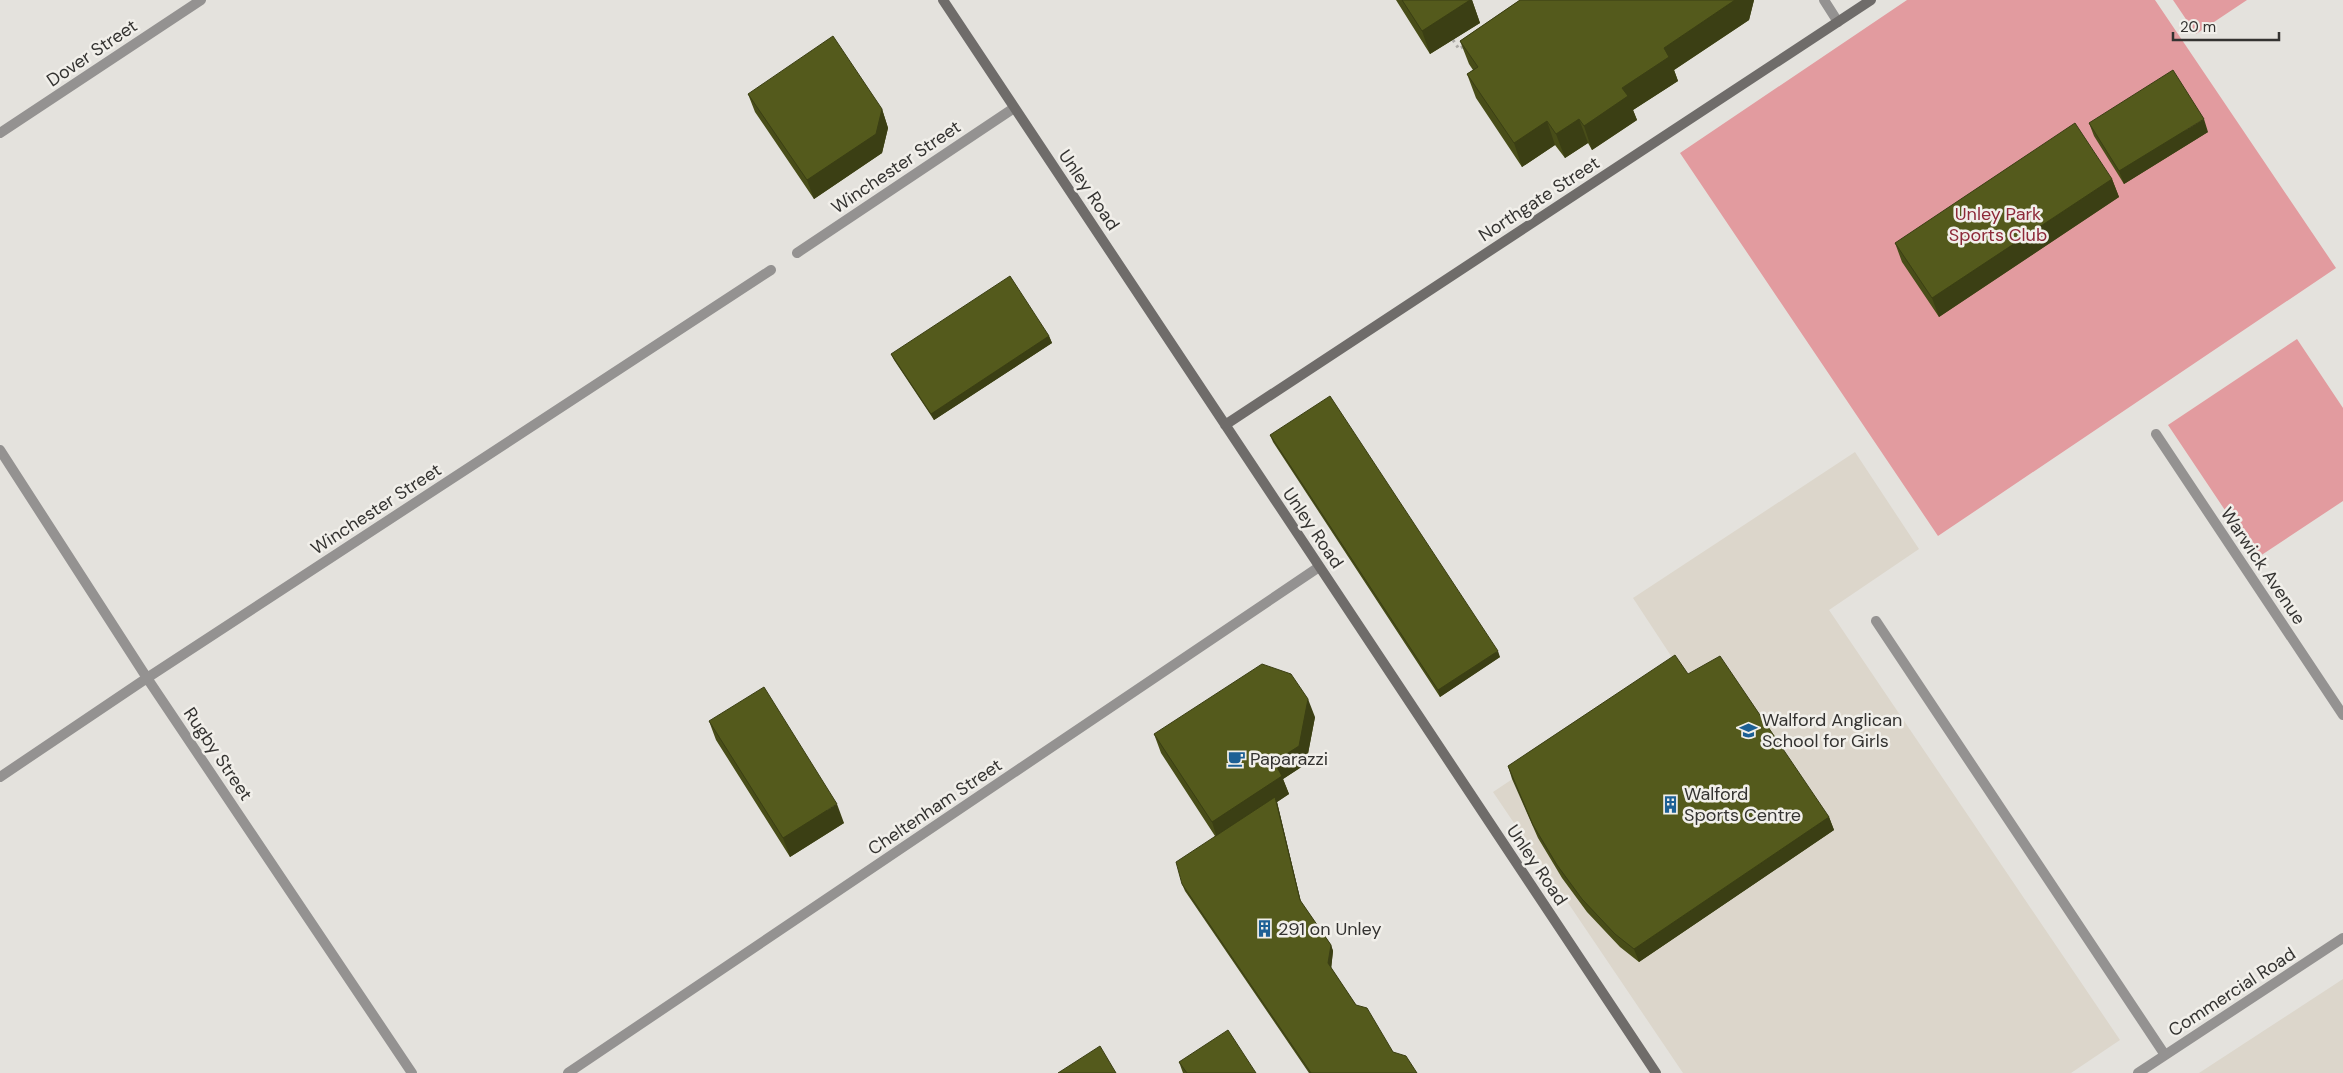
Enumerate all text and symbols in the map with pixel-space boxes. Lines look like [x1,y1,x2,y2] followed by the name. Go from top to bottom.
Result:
[2173,10,2279,42] scale bar
[42,14,142,92] street label: Dover Street
[2180,17,2216,37] text: 20 m
[827,115,965,219] street label: Winchester Street
[1053,145,1125,235] street label: Unley Road
[1474,151,1604,247] street label: Northgate Street
[1949,202,2047,247] park label: Unley Park Sports Club
[306,458,446,560] street label: Winchester Street
[1277,483,1349,573] street label: Unley Road
[2215,503,2311,629] street label: Warwick Avenue
[178,703,258,805] street label: Rugby Street
[1762,708,1902,753] place label: Walford Anglican School for Girls
[1738,720,1758,740] school or university icon: Walford Anglican School for Girls
[1250,747,1328,771] place label: Paparazzi
[1226,749,1246,769] cafe icon: Paparazzi
[863,753,1007,861] street label: Cheltenham Street
[1684,782,1801,827] place label: Walford Sports Centre
[1660,794,1680,814] building icon: Walford Sports Centre
[1501,820,1573,910] street label: Unley Road
[1278,917,1381,941] place label: 291 on Unley
[1254,919,1274,939] building icon: 291 on Unley
[2164,942,2300,1042] street label: Commercial Road

